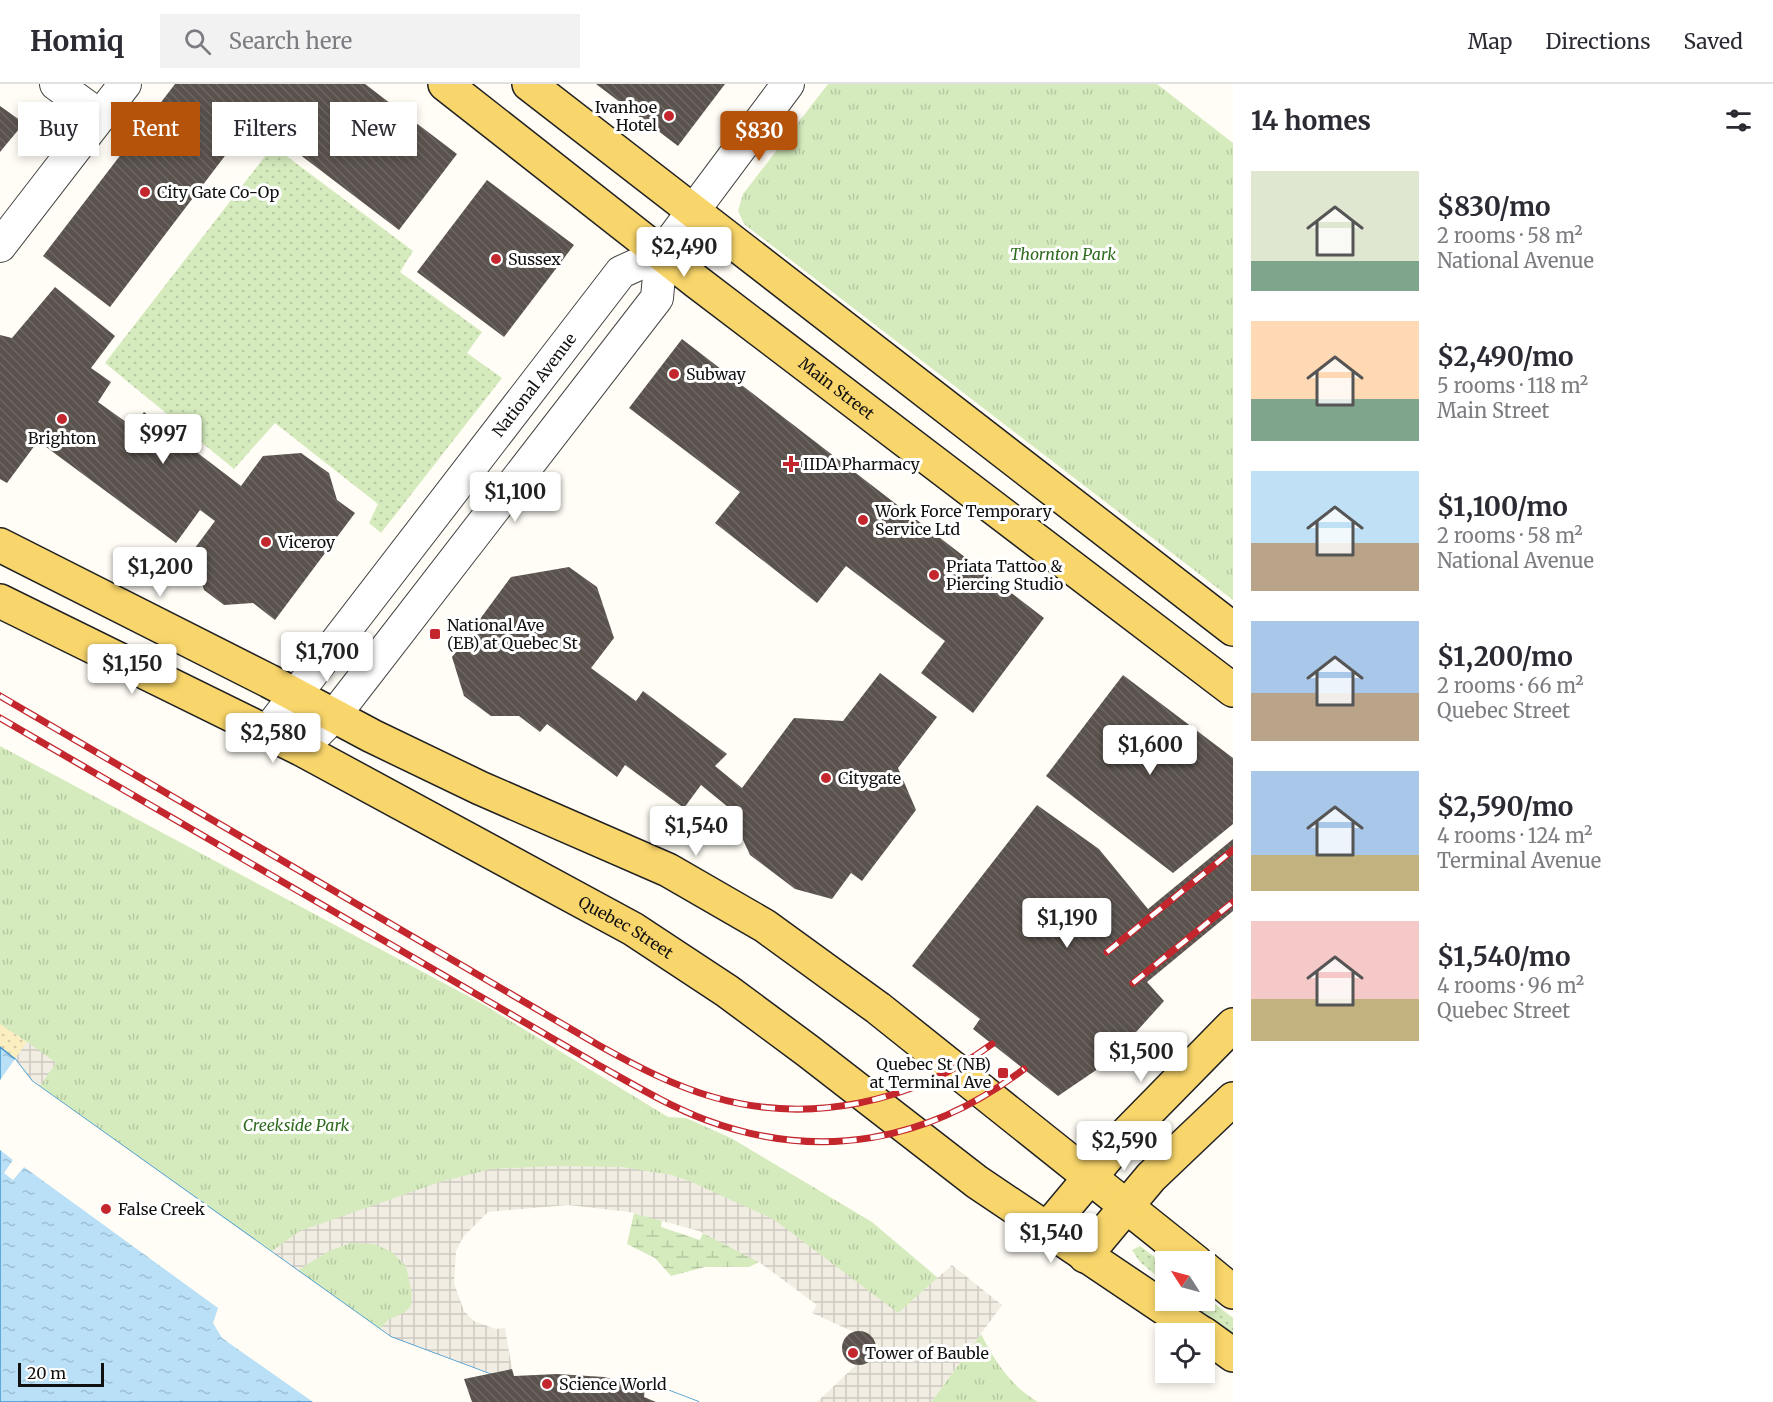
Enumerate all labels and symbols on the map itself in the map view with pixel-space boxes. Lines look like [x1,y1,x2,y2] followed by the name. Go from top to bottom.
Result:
[595,97,657,135] place label: Ivanhoe Hotel
[662,109,676,123] marker: Ivanhoe Hotel
[723,111,795,162] pin: $830
[157,182,279,202] place label: City Gate Co-Op
[138,185,152,199] marker: City Gate Co-Op
[635,227,733,278] pin: $2,490
[1010,244,1116,264] park label: Thornton Park
[508,249,561,269] place label: Sussex
[489,252,503,266] marker: Sussex
[488,329,580,441] street label: National Avenue
[795,353,879,424] street label: Main Street
[686,364,746,384] place label: Subway
[667,367,681,381] marker: Subway
[55,412,69,426] marker: Brighton
[127,414,199,465] pin: $997
[28,428,97,448] place label: Brighton
[803,454,921,474] place label: IIDA Pharmacy
[784,457,798,471] marker: IIDA Pharmacy
[466,472,564,523] pin: $1,100
[874,501,1053,539] place label: Work Force Temporary Service Ltd
[856,513,870,527] marker: Work Force Temporary Service Ltd
[277,532,336,552] place label: Viceroy
[259,535,273,549] marker: Viceroy
[111,547,209,598] pin: $1,200
[946,556,1063,594] place label: Priata Tattoo & Piercing Studio
[927,568,941,582] marker: Priata Tattoo & Piercing Studio
[447,615,579,653] place label: National Ave (EB) at Quebec St
[428,627,442,641] marker: National Ave (EB) at Quebec St
[278,632,376,683] pin: $1,700
[83,644,181,695] pin: $1,150
[224,713,322,764] pin: $2,580
[1101,725,1199,776] pin: $1,600
[838,768,901,788] place label: Citygate
[819,771,833,785] marker: Citygate
[647,806,745,857] pin: $1,540
[575,891,678,963] street label: Quebec Street
[1018,898,1116,949] pin: $1,190
[1092,1032,1190,1083] pin: $1,500
[870,1054,991,1092] place label: Quebec St (NB) at Terminal Ave
[996,1066,1010,1080] marker: Quebec St (NB) at Terminal Ave
[243,1115,350,1135] park label: Creekside Park
[1075,1121,1173,1172] pin: $2,590
[118,1199,206,1219] place label: False Creek
[99,1202,113,1216] marker: False Creek
[1002,1213,1100,1264] pin: $1,540
[1155,1251,1215,1311] north arrow
[865,1343,989,1363] place label: Tower of Bauble
[846,1346,860,1360] marker: Tower of Bauble
[18,1360,104,1388] scale bar
[559,1374,667,1394] place label: Science World
[540,1377,554,1391] marker: Science World

